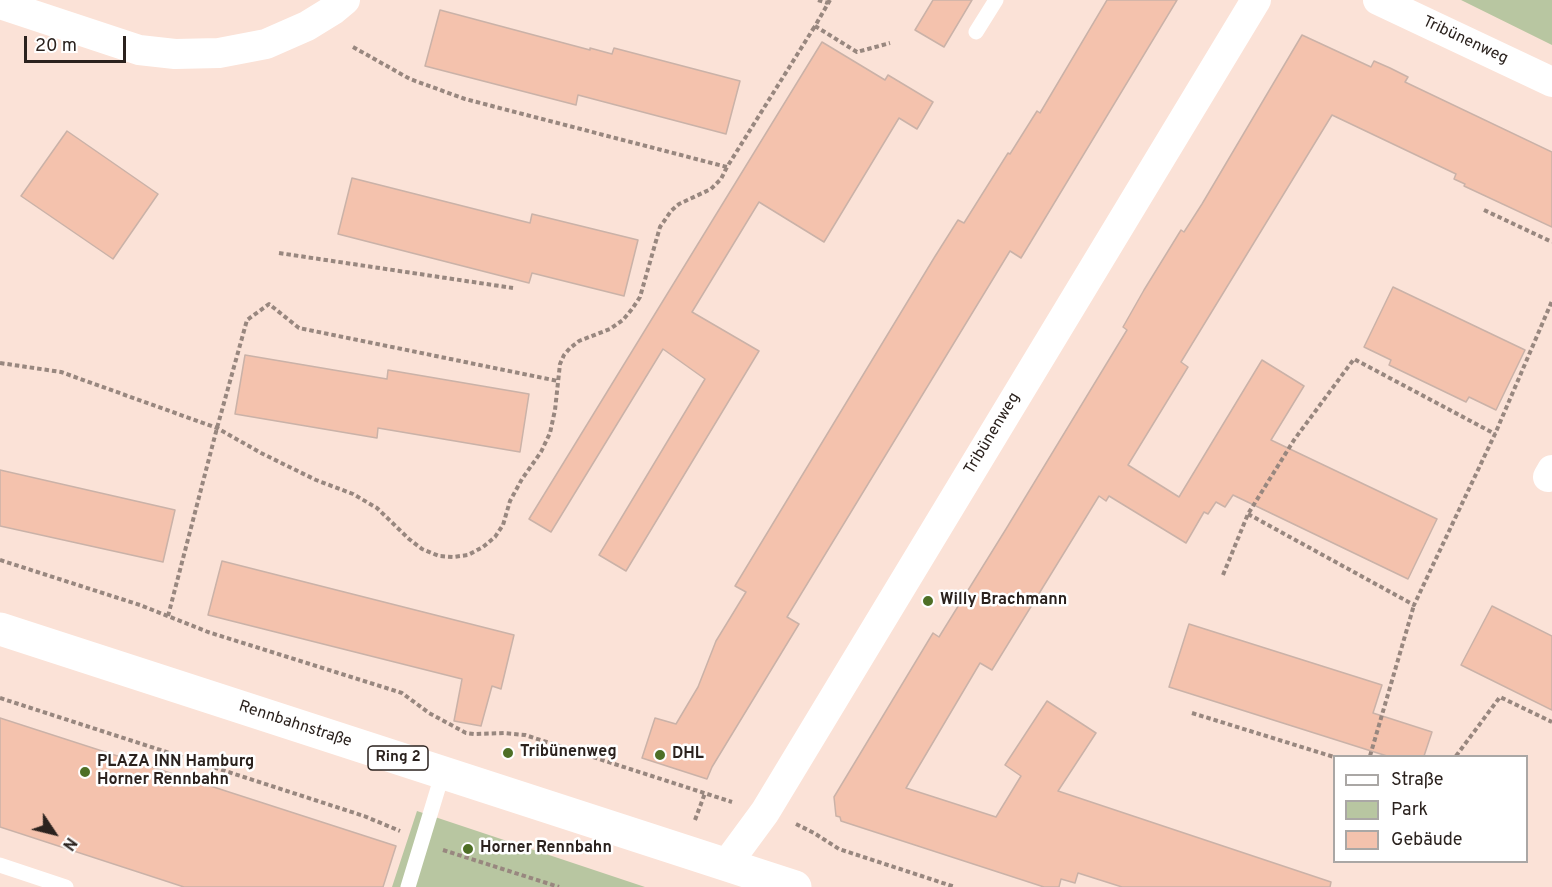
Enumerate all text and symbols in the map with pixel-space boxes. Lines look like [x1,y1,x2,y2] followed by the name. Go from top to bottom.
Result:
[1419,13,1511,69] street label: Tribünenweg
[27,24,129,62] scale bar
[35,35,77,58] text: 20 m
[961,390,1025,478] street label: Tribünenweg
[940,591,1067,611] place label: Willy Brachmann
[921,594,935,608] marker: Willy Brachmann
[236,698,354,752] street label: Rennbahnstraße
[520,743,617,763] place label: Tribünenweg
[672,745,704,765] place label: DHL
[368,746,428,770] road number: Ring 2
[501,746,515,760] marker: Tribünenweg
[653,748,667,762] marker: DHL
[97,753,254,791] place label: PLAZA INN Hamburg Horner Rennbahn
[1333,755,1528,863] legend
[78,765,92,779] marker: PLAZA INN Hamburg Horner Rennbahn
[1391,769,1443,792] text: Straße
[1391,799,1428,822] text: Park
[24,803,84,863] north arrow
[1391,829,1463,852] text: Gebäude
[57,833,80,854] text: N
[480,839,612,859] place label: Horner Rennbahn
[461,842,475,856] marker: Horner Rennbahn

